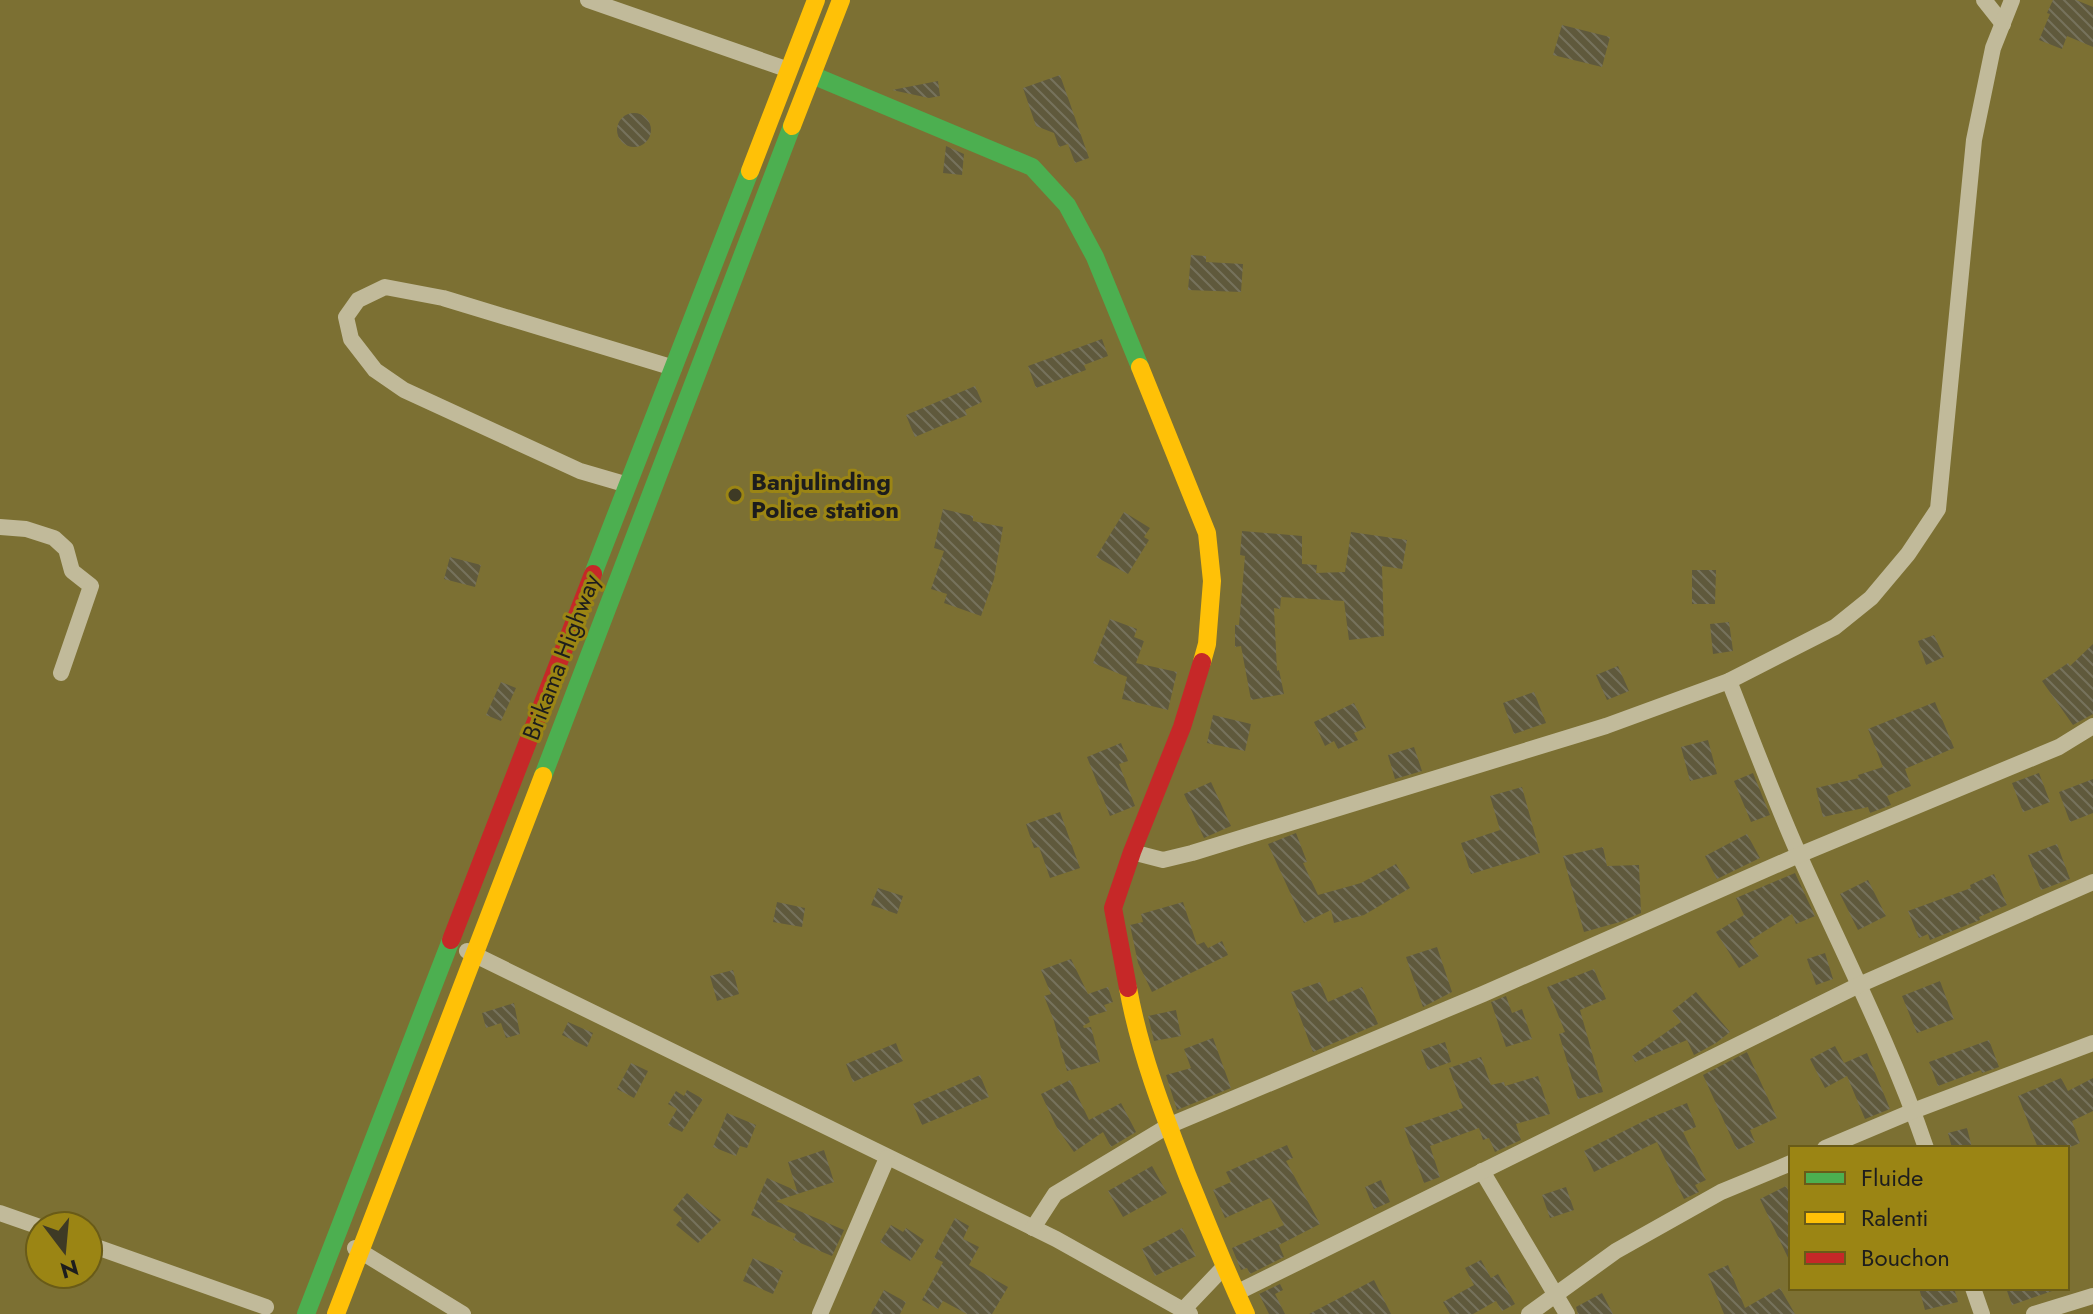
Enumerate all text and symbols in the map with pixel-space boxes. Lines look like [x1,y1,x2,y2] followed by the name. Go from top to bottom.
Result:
[751,464,899,527] place label: Banjulinding Police station
[726,486,744,504] marker: Banjulinding Police station
[513,568,609,745] street label: Brikama Highway
[1789,1146,2069,1290] legend
[1861,1160,1923,1195] text: Fluide
[1861,1200,1928,1235] text: Ralenti
[24,1210,104,1290] north arrow
[1861,1240,1950,1275] text: Bouchon
[57,1251,82,1287] text: N

